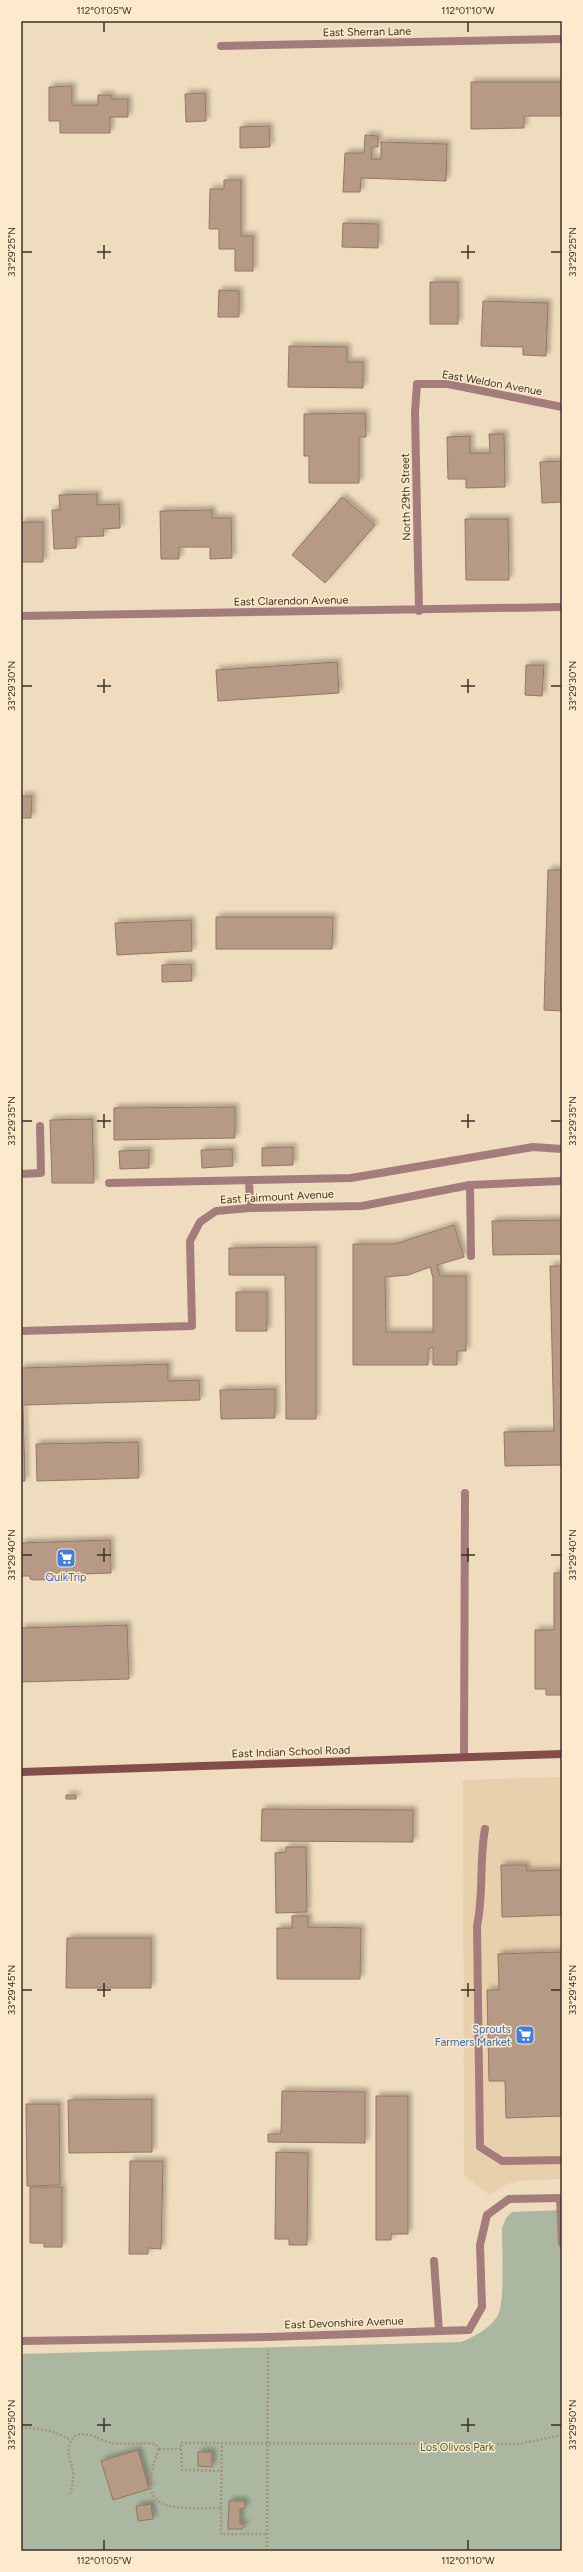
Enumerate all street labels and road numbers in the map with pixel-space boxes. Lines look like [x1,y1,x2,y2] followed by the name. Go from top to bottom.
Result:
[323,25,411,39] street label: East Sherran Lane
[441,368,543,398] street label: East Weldon Avenue
[399,453,413,541] street label: North 29th Street
[233,593,349,609] street label: East Clarendon Avenue
[220,1188,334,1206] street label: East Fairmount Avenue
[231,1743,351,1761] street label: East Indian School Road
[284,2314,404,2332] street label: East Devonshire Avenue

